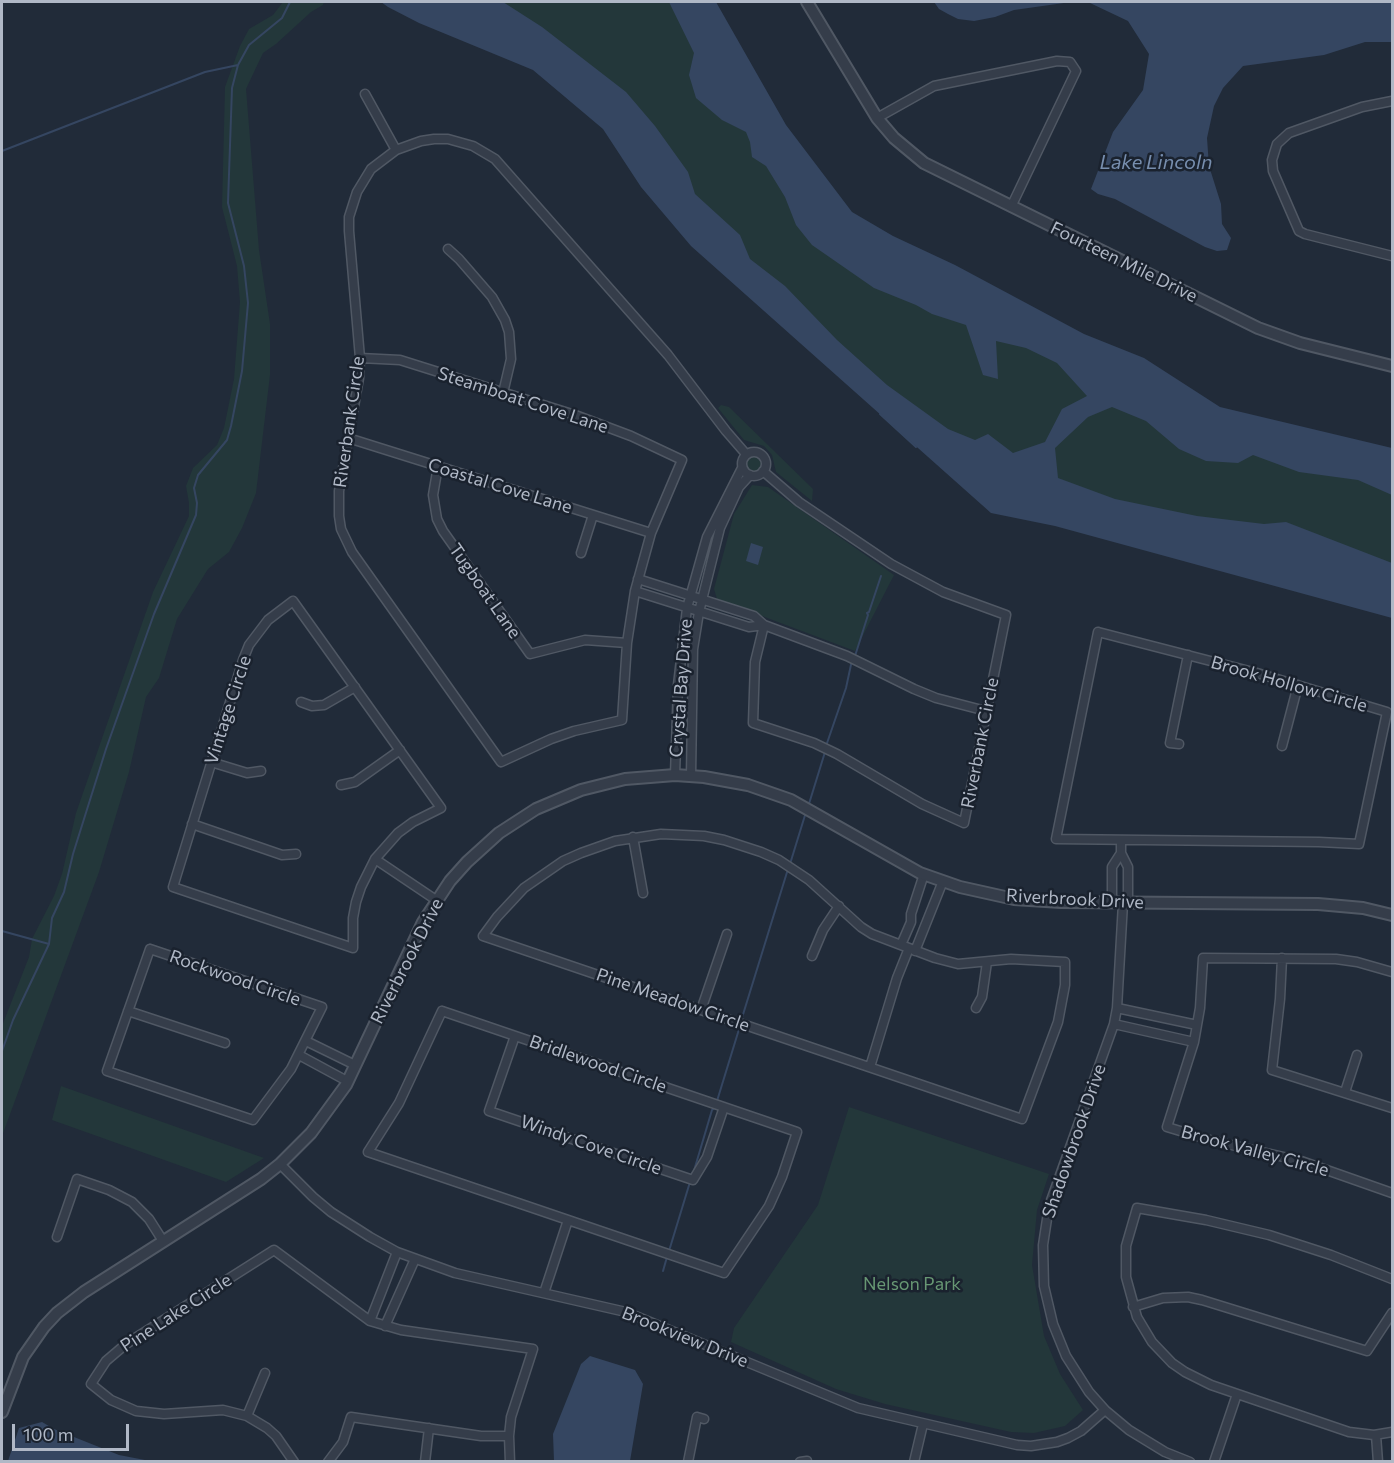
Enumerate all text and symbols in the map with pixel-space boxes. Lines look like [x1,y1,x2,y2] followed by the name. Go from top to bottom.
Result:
[1099,150,1213,174] water label: Lake Lincoln
[1047,217,1201,307] street label: Fourteen Mile Drive
[329,355,369,489] street label: Riverbank Circle
[435,362,611,438] street label: Steamboat Cove Lane
[425,454,575,518] street label: Coastal Cove Lane
[444,539,526,643] street label: Tugboat Lane
[665,618,697,758] street label: Crystal Bay Drive
[1208,651,1370,717] street label: Brook Hollow Circle
[200,653,256,767] street label: Vintage Circle
[957,676,1003,810] street label: Riverbank Circle
[1006,885,1144,913] street label: Riverbrook Drive
[366,895,448,1027] street label: Riverbrook Drive
[167,945,303,1011] street label: Rockwood Circle
[593,964,753,1036] street label: Pine Meadow Circle
[526,1030,670,1098] street label: Bridlewood Circle
[1038,1061,1110,1221] street label: Shadowbrook Drive
[518,1111,664,1179] street label: Windy Cove Circle
[1179,1121,1331,1181] street label: Brook Valley Circle
[116,1269,236,1357] street label: Pine Lake Circle
[863,1273,961,1295] park label: Nelson Park
[619,1302,751,1372] street label: Brookview Drive
[15,1412,132,1450] scale bar
[23,1423,73,1445] text: 100 m

